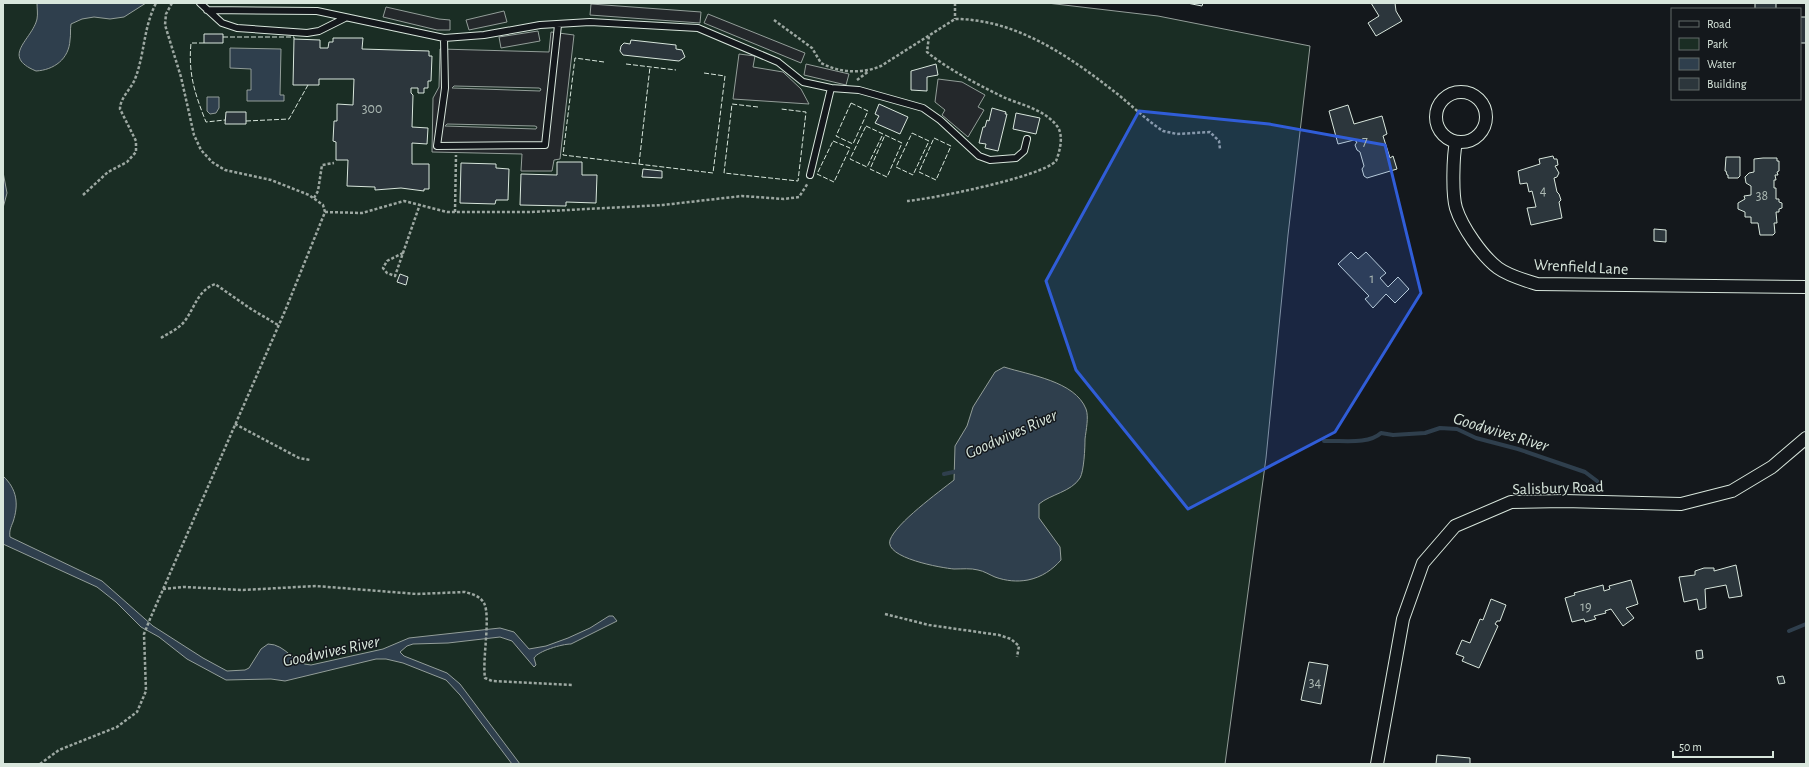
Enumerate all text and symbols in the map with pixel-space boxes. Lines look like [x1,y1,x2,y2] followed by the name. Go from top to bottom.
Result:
[1671,8,1801,100] legend
[1707,18,1731,30] text: Road
[1707,38,1728,50] text: Park
[1707,58,1736,70] text: Water
[1707,78,1747,90] text: Building
[362,102,382,116] house number: 300
[1362,134,1368,148] house number: 7
[1540,184,1547,198] house number: 4
[1756,189,1768,203] house number: 38
[1533,257,1629,277] street label: Wrenfield Lane
[1370,272,1374,286] house number: 1
[963,406,1060,462] water label: Goodwives River
[1451,409,1551,455] water label: Goodwives River
[1512,478,1604,499] street label: Salisbury Road
[1580,600,1592,614] house number: 19
[281,632,381,670] water label: Goodwives River
[1309,676,1322,690] house number: 34
[1673,733,1773,759] scale bar
[1679,741,1702,753] text: 50 m

